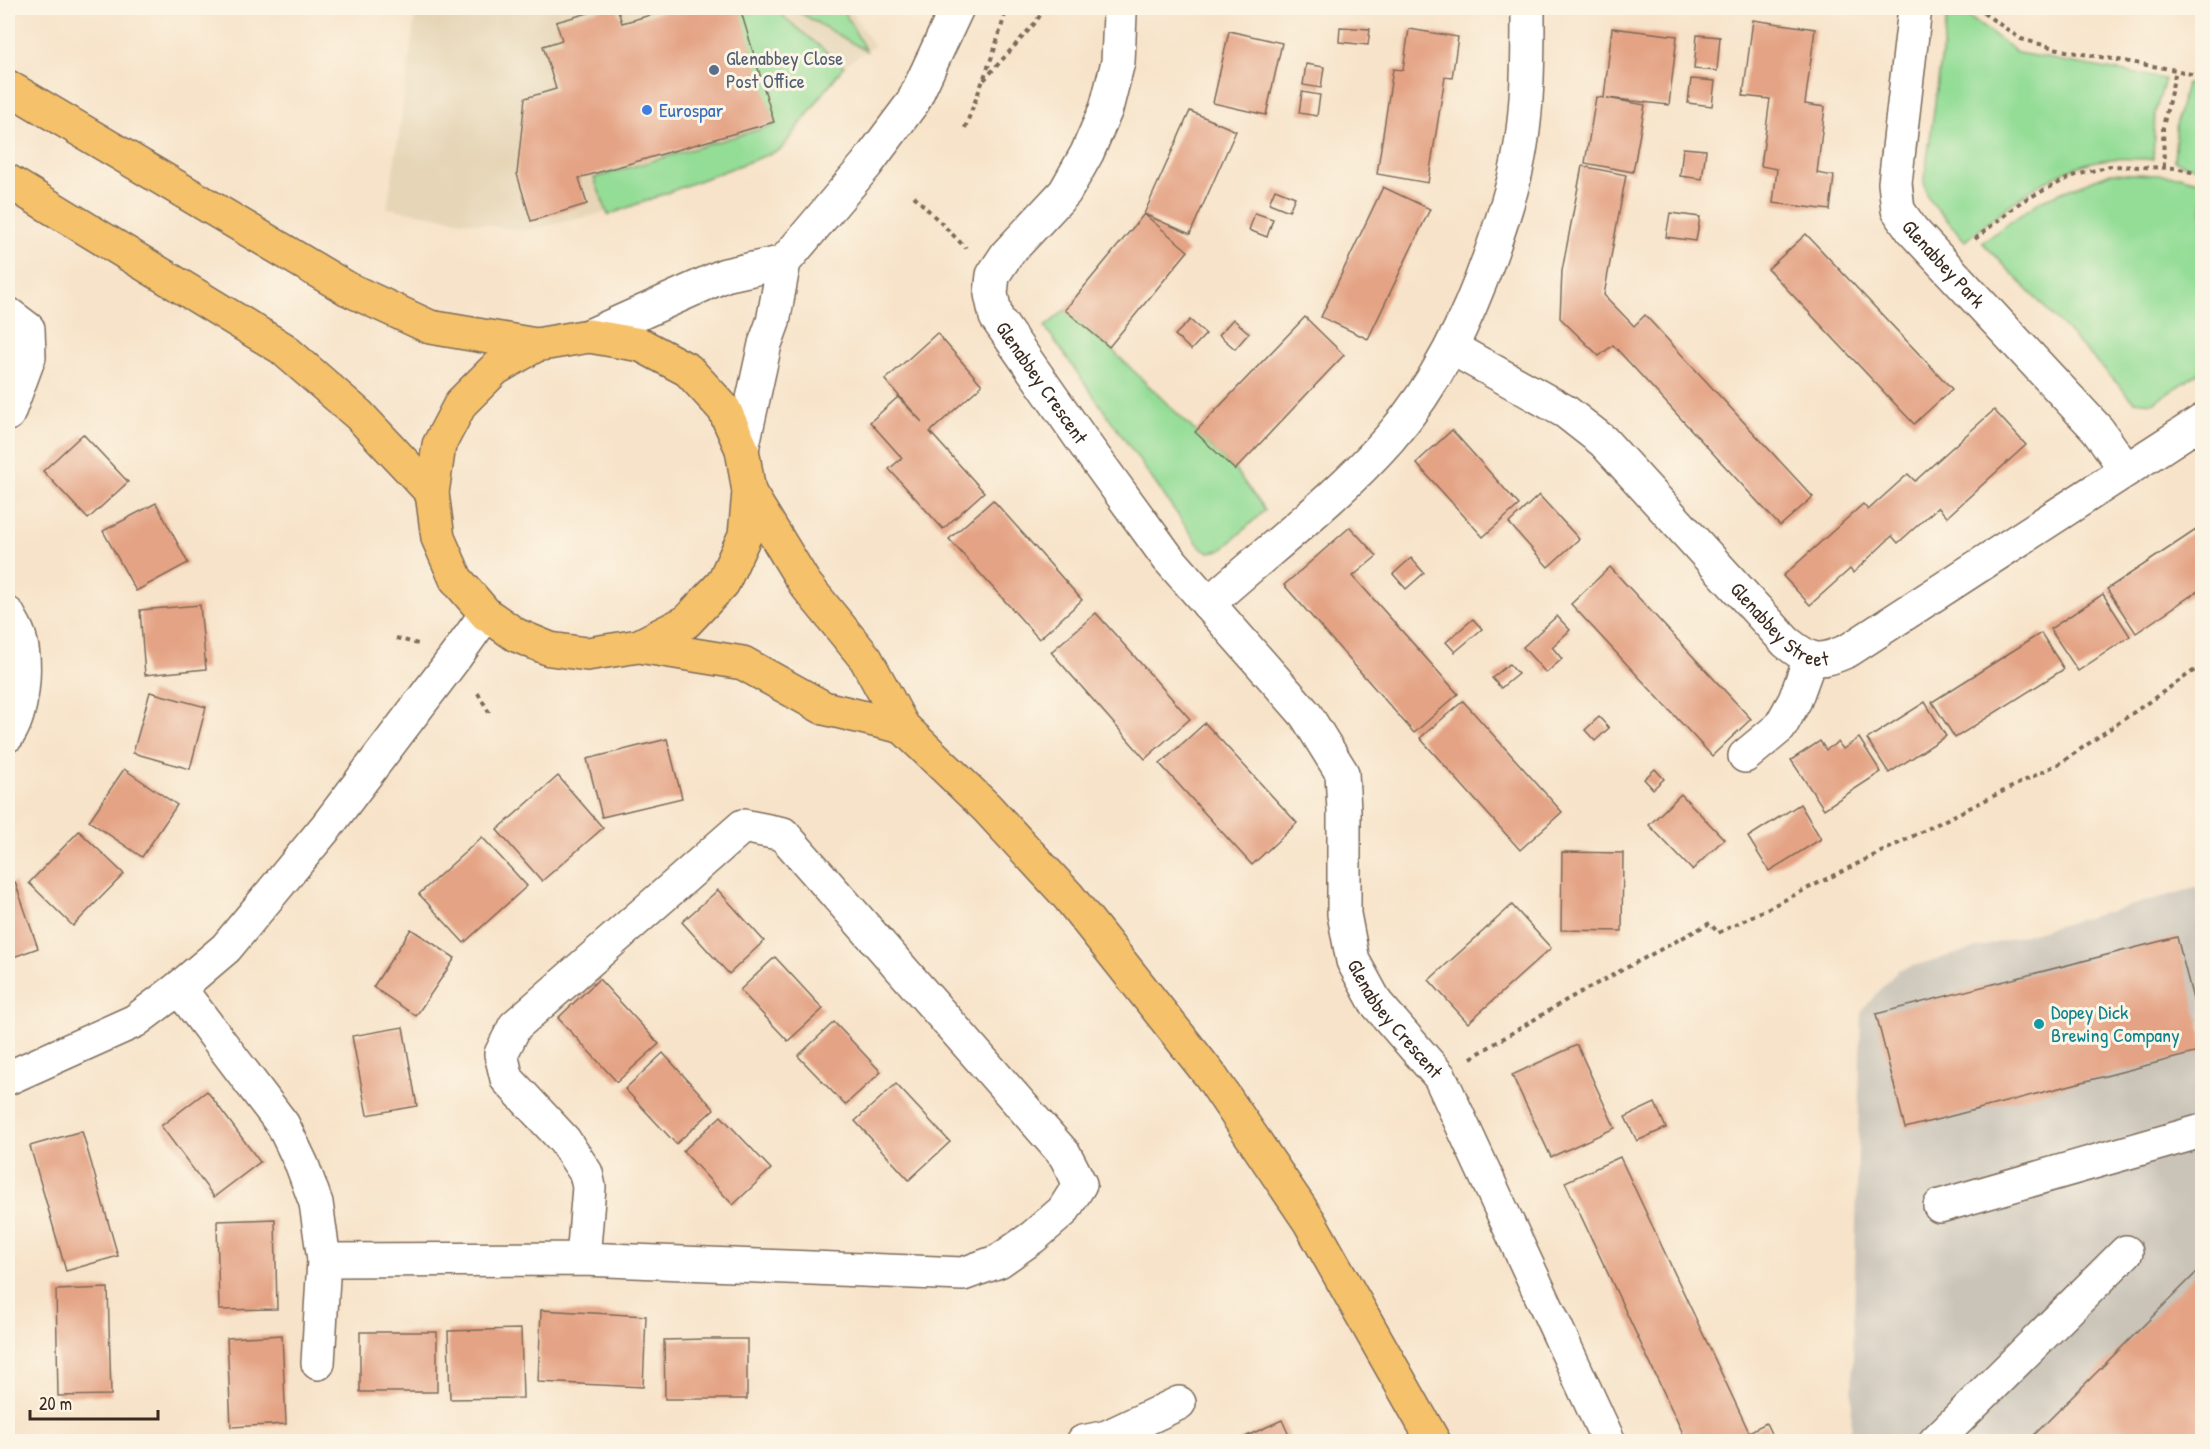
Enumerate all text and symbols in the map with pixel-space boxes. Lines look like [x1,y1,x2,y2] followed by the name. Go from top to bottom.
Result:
[726,44,843,94] place label: Glenabbey Close Post Office
[707,63,721,77] marker: Glenabbey Close Post Office
[659,96,724,123] place label: Eurospar
[640,103,654,117] marker: Eurospar
[1896,214,1992,313] street label: Glenabbey Park
[990,316,1095,450] street label: Glenabbey Crescent
[1725,576,1832,672] street label: Glenabbey Street
[1342,954,1450,1085] street label: Glenabbey Crescent
[2051,998,2180,1048] place label: Dopey Dick Brewing Company
[2032,1017,2046,1031] marker: Dopey Dick Brewing Company
[30,1383,158,1421] scale bar
[39,1391,72,1416] text: 20 m

